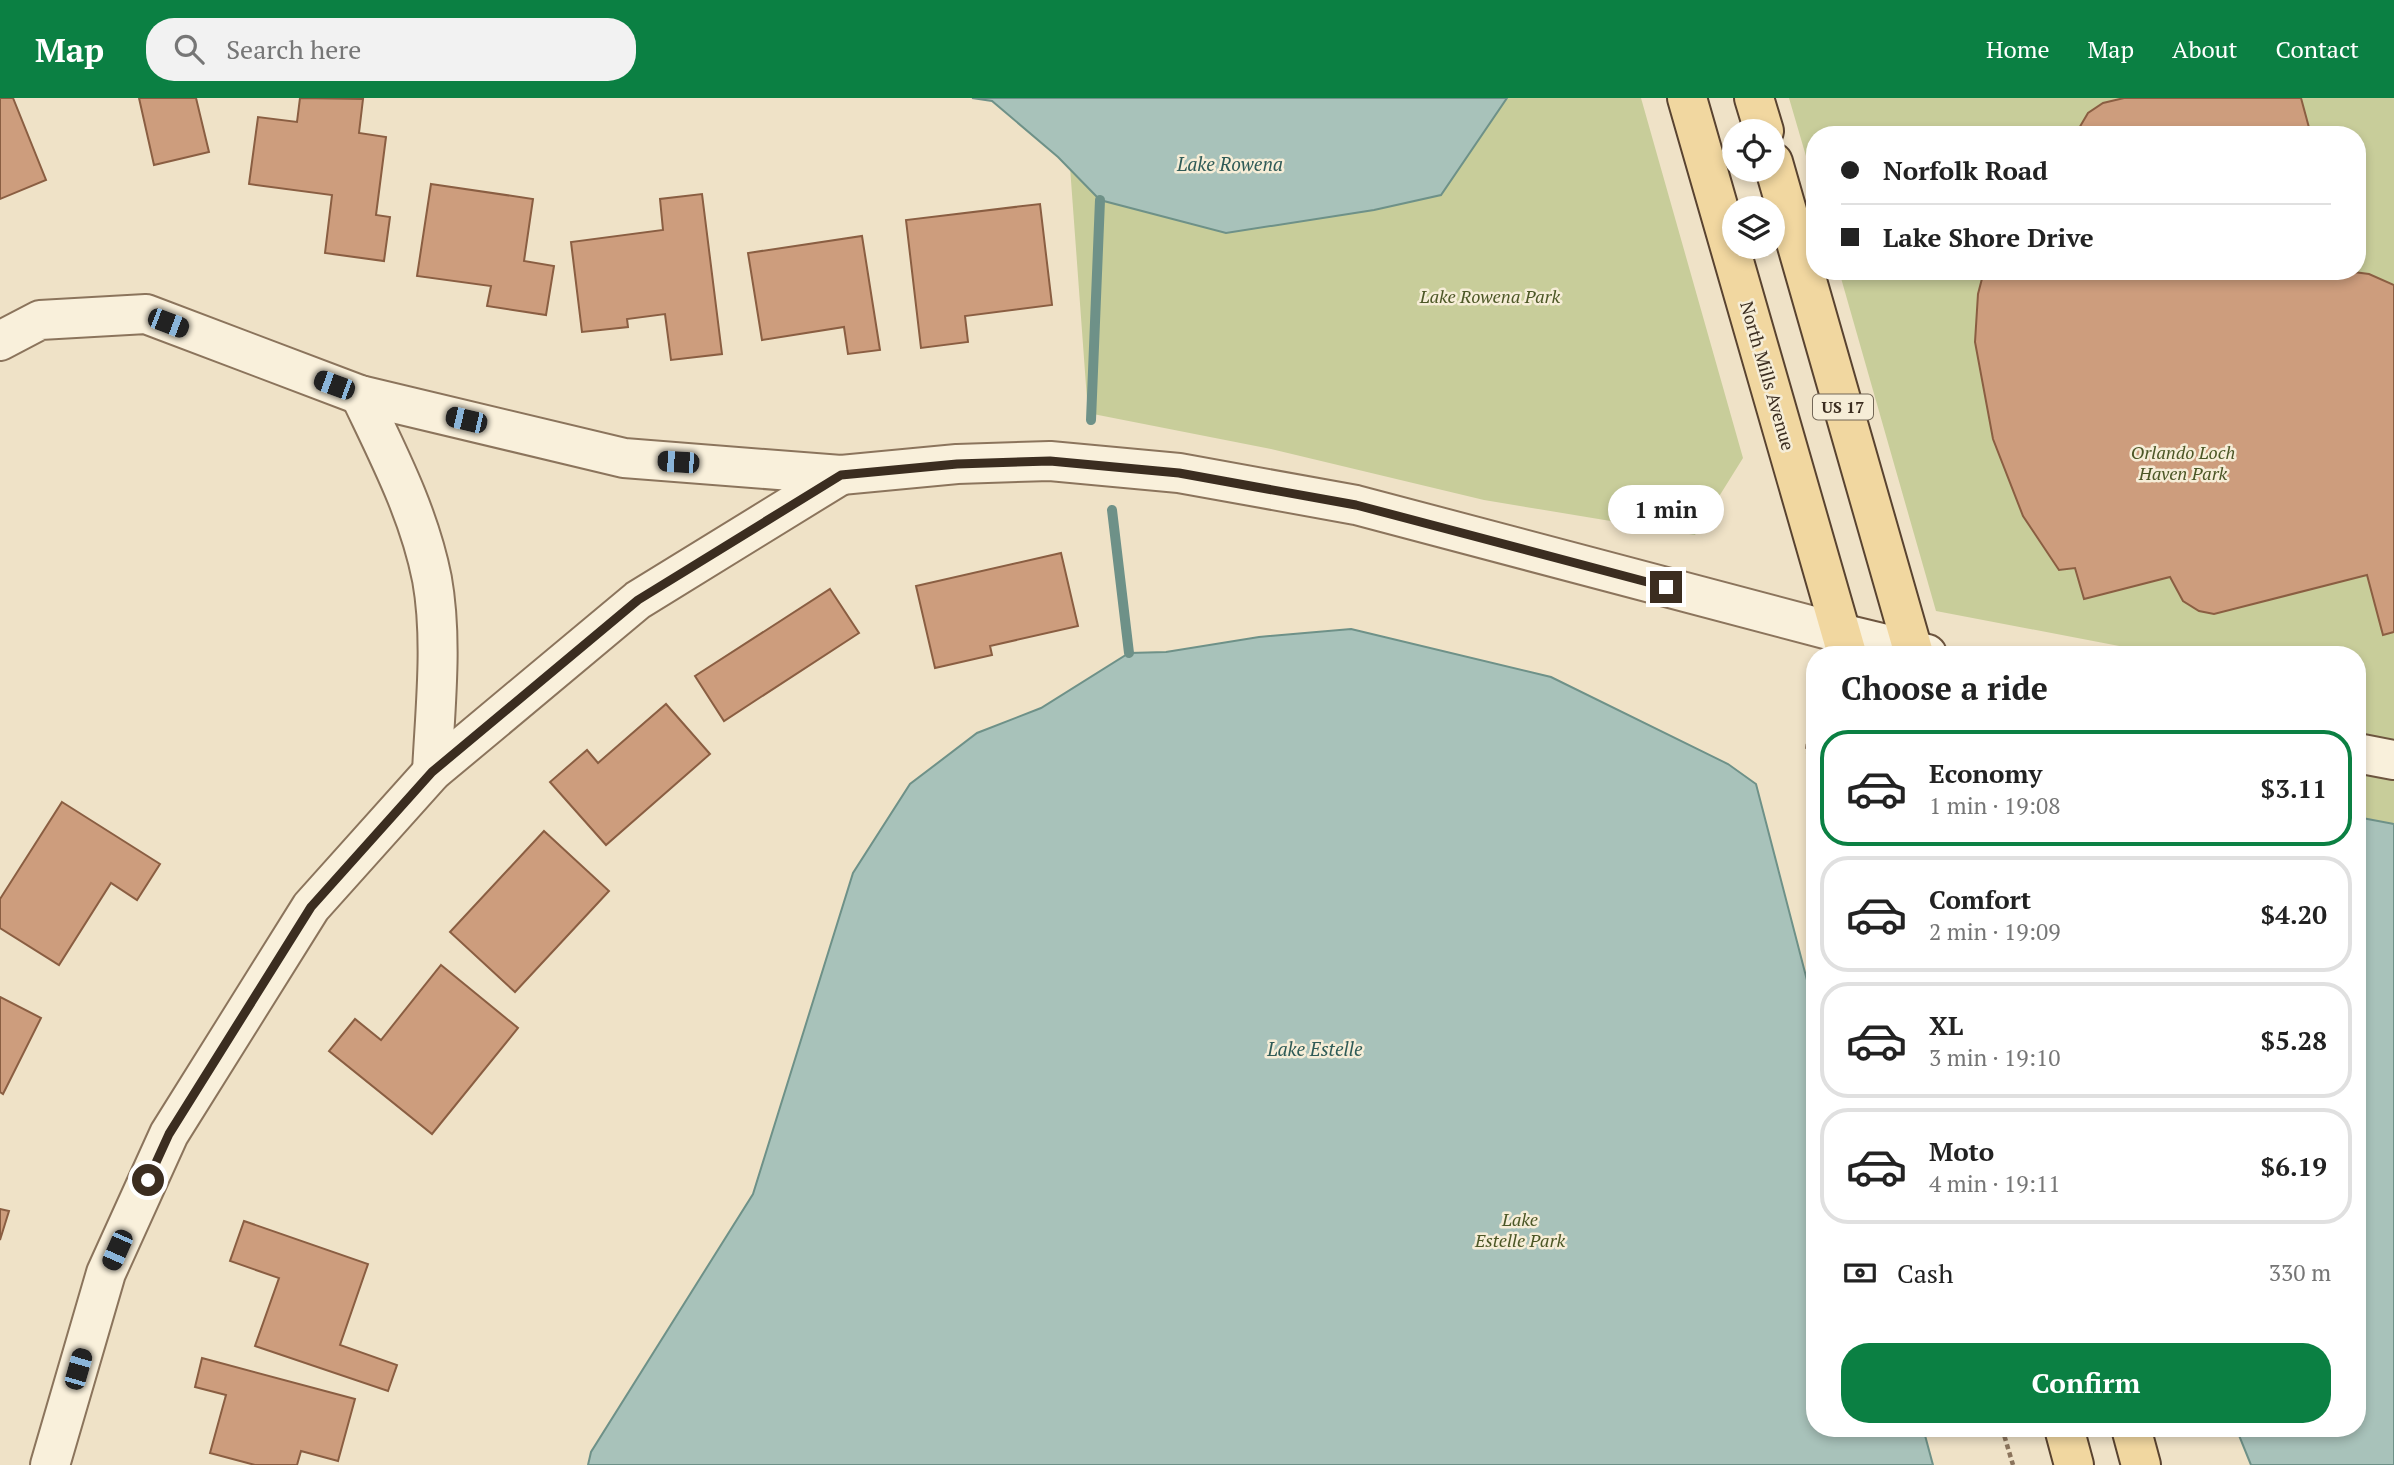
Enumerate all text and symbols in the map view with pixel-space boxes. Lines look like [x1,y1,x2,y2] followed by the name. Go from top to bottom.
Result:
[146,18,636,81] search box
[35,28,104,71] text: Map
[170,30,208,68] icon: search
[226,32,361,66] text: Search here
[1986,33,2050,65] text: Home
[2088,33,2134,65] text: Map
[2172,33,2238,65] text: About
[2276,33,2359,65] text: Contact
[1722,119,1785,259] map controls
[1722,119,1785,182] button: locate
[1176,151,1283,176] water label: Lake Rowena
[1883,153,2048,187] text: Norfolk Road
[1722,196,1785,259] button: layers
[1883,220,2094,254] text: Lake Shore Drive
[1419,284,1561,308] park label: Lake Rowena Park
[1735,298,1801,453] street label: North Mills Avenue
[145,306,192,340] car
[311,368,358,402] car
[1813,394,1873,420] road number: US 17
[444,405,489,435] car
[2131,440,2235,485] park label: Orlando Loch Haven Park
[657,450,700,474] car
[1608,486,1724,534] callout: 1 min
[1635,494,1697,525] text: 1 min
[1650,571,1682,603] route end
[1841,667,2048,709] text: Choose a ride
[1929,756,2042,790] text: Economy
[1845,757,1908,820] icon: car
[2261,771,2327,805] text: $3.11
[1929,790,2061,821] text: 1 min · 19:08
[1929,882,2031,916] text: Comfort
[1845,883,1908,946] icon: car
[2261,897,2327,931] text: $4.20
[1929,916,2061,947] text: 2 min · 19:09
[1929,1008,1963,1042] text: XL
[1845,1009,1908,1072] icon: car
[2261,1023,2327,1057] text: $5.28
[1266,1036,1363,1061] water label: Lake Estelle
[1929,1042,2061,1073] text: 3 min · 19:10
[1929,1134,1994,1168] text: Moto
[1845,1135,1908,1198] icon: car
[2261,1149,2327,1183] text: $6.19
[132,1164,164,1196] route start
[1929,1168,2061,1199] text: 4 min · 19:11
[1474,1207,1565,1252] park label: Lake Estelle Park
[99,1227,136,1273] car
[1841,1254,1879,1292] icon: cash
[1897,1256,1953,1290] text: Cash
[2269,1257,2331,1288] text: 330 m
[1841,1343,2331,1423] button: Confirm
[63,1346,94,1392] car

